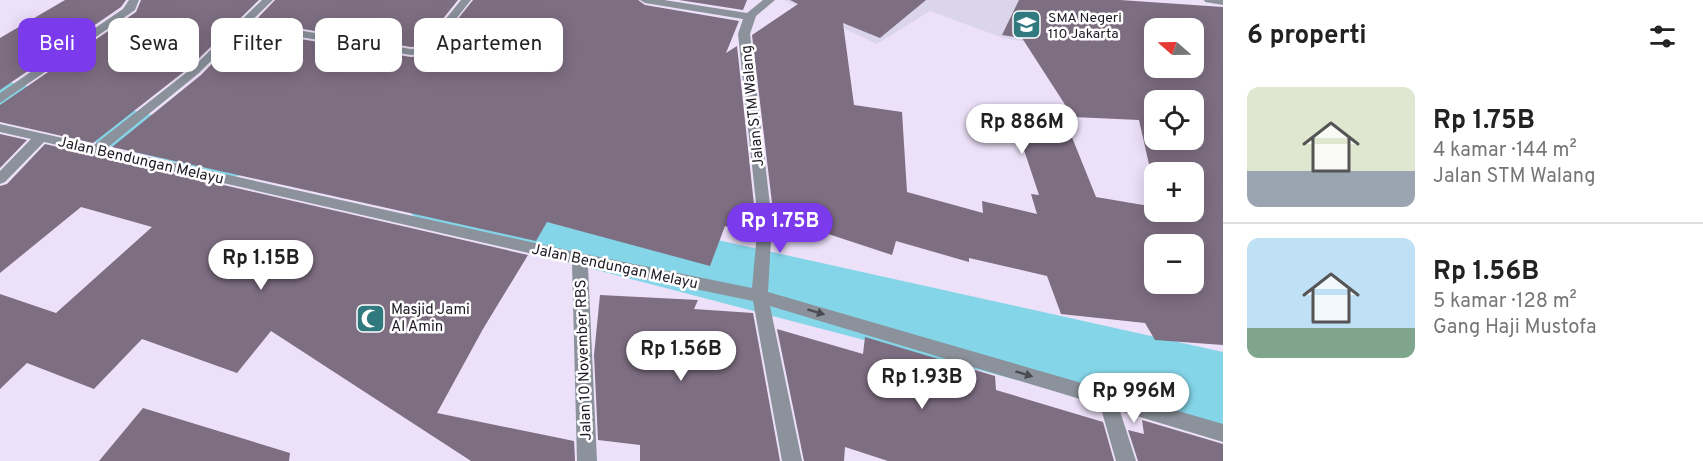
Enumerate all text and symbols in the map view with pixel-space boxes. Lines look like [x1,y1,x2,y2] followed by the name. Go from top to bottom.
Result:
[1011,9,1043,41] school or university icon: SMA Negeri 110 Jakarta
[1048,10,1122,43] place label: SMA Negeri 110 Jakarta
[18,18,96,72] chip: Beli
[108,18,199,72] chip: Sewa
[211,18,303,72] chip: Filter
[315,18,402,72] chip: Baru
[414,18,563,72] chip: Apartemen
[1144,18,1204,78] north arrow
[1144,18,1204,294] map controls
[1247,20,1367,53] text: 6 properti
[1646,20,1679,53] icon: filters
[738,44,769,167] street label: Jalan STM Walang
[1144,90,1204,150] button: locate
[967,104,1077,155] pin: Rp 886M
[1433,105,1535,138] text: Rp 1.75B
[980,110,1064,136] text: Rp 886M
[1295,111,1367,183] icon: home
[56,133,225,190] street label: Jalan Bendungan Melayu
[1433,138,1577,164] text: 4 kamar · 144 m²
[1144,162,1204,222] button: +
[1433,164,1596,190] text: Jalan STM Walang
[718,203,842,254] pin: Rp 1.75B
[741,209,819,235] text: Rp 1.75B
[1144,234,1204,294] button: −
[199,240,323,291] pin: Rp 1.15B
[530,241,700,294] street label: Jalan Bendungan Melayu
[222,246,300,272] text: Rp 1.15B
[1433,256,1539,289] text: Rp 1.56B
[1295,262,1367,334] icon: home
[572,279,597,441] street label: Jalan 10 November RBS
[1433,289,1577,315] text: 5 kamar · 128 m²
[391,301,470,337] place label: Masjid Jami Al Amin
[354,302,386,334] mosque icon: Masjid Jami Al Amin
[808,308,826,317] one-way arrow
[1433,315,1596,341] text: Gang Haji Mustofa
[619,331,743,382] pin: Rp 1.56B
[640,337,722,363] text: Rp 1.56B
[860,359,984,410] pin: Rp 1.93B
[881,365,963,391] text: Rp 1.93B
[1015,370,1033,379] one-way arrow
[1079,373,1189,424] pin: Rp 996M
[1092,379,1176,405] text: Rp 996M

